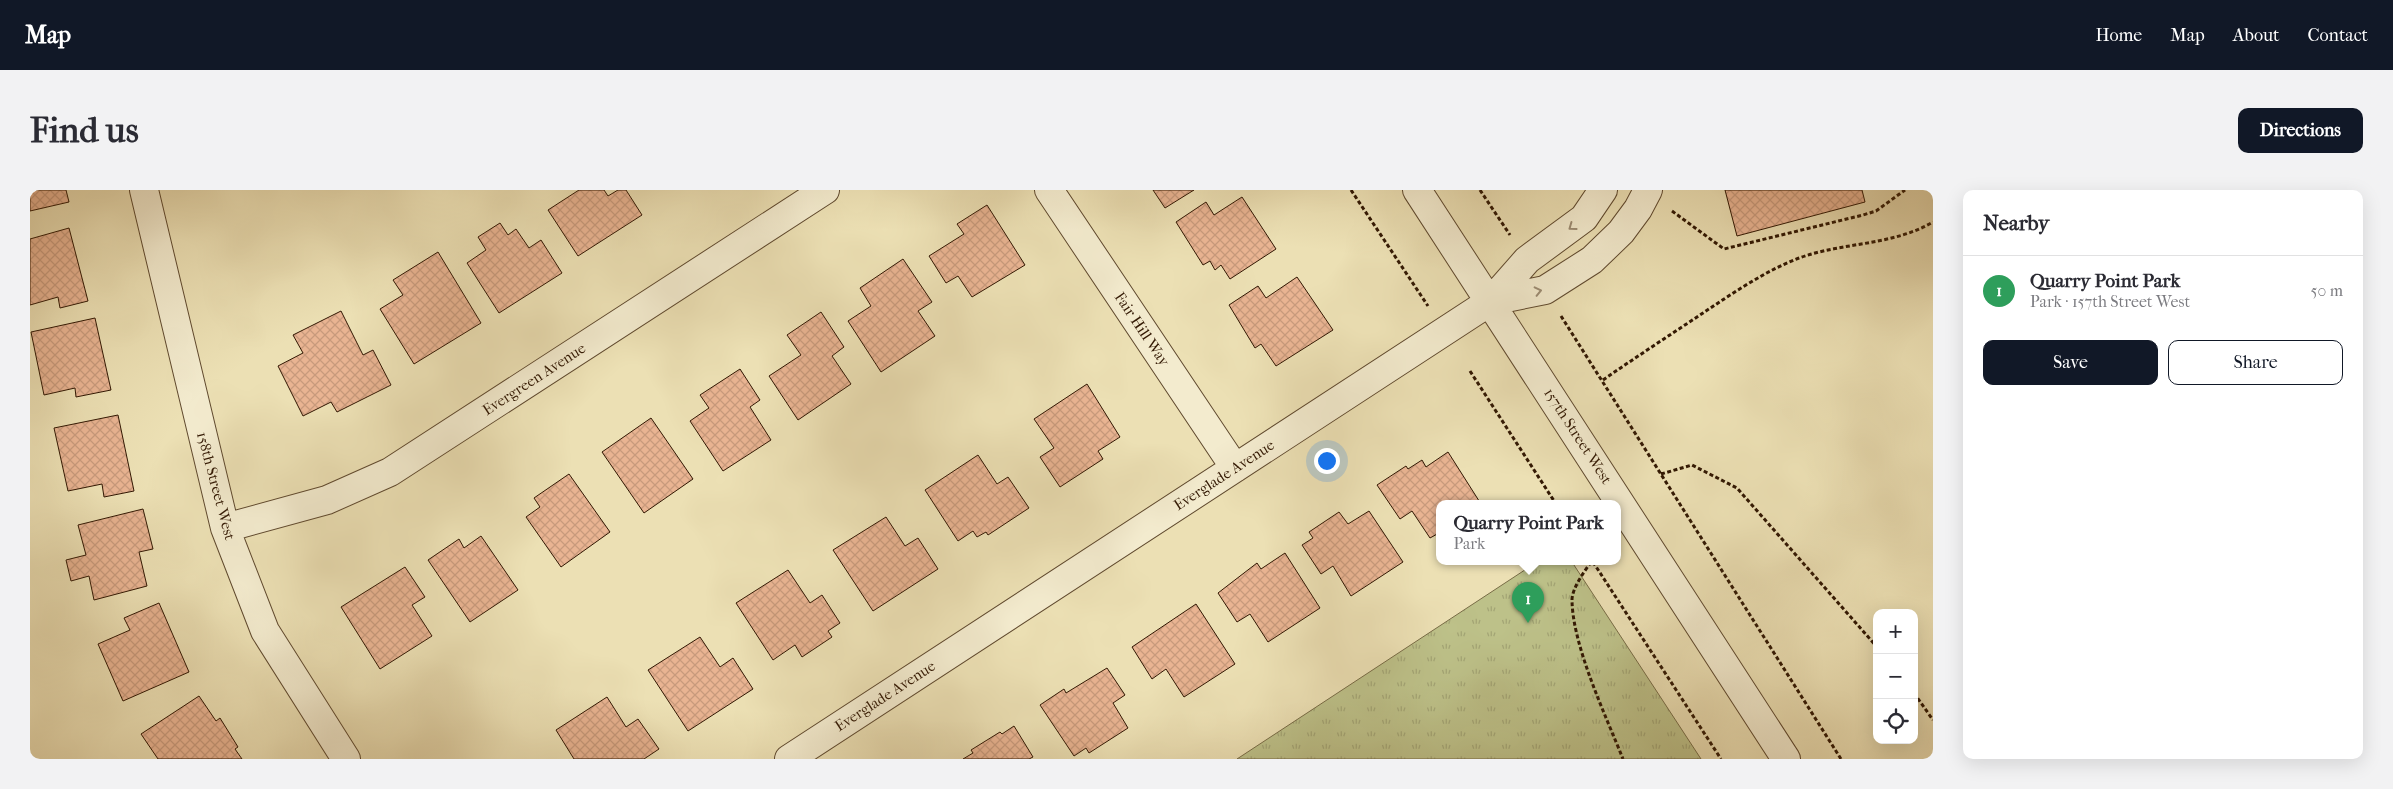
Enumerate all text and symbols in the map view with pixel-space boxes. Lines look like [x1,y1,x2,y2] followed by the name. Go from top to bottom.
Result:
[25,21,71,49] text: Map
[2095,25,2142,46] text: Home
[2170,25,2205,46] text: Map
[2233,25,2279,46] text: About
[2307,25,2368,46] text: Contact
[2238,108,2363,153] button: Directions
[30,110,139,151] text: Find us
[1983,211,2049,235] text: Nearby
[1569,221,1578,229] one-way arrow
[2030,270,2180,292] text: Quarry Point Park
[1996,281,2002,300] text: 1
[2311,281,2343,300] text: 50 m
[1534,286,1543,297] one-way arrow
[1111,289,1174,370] street label: Fair Hill Way
[2030,292,2190,311] text: Park · 157th Street West
[479,339,589,419] street label: Evergreen Avenue
[1983,340,2158,385] button: Save
[2168,340,2343,385] button: Share
[1540,385,1616,488] street label: 157th Street West
[193,430,239,543] street label: 158th Street West
[1170,435,1278,514] street label: Everglade Avenue
[1314,448,1340,474] your location
[1436,500,1621,565] popup
[1453,512,1604,534] text: Quarry Point Park
[1453,534,1485,553] text: Park
[1512,582,1544,623] pin: 1
[1873,609,1918,744] map controls
[1873,609,1918,654] button: +
[1873,654,1918,699] button: −
[831,656,939,735] street label: Everglade Avenue
[1873,699,1918,744] button: locate

